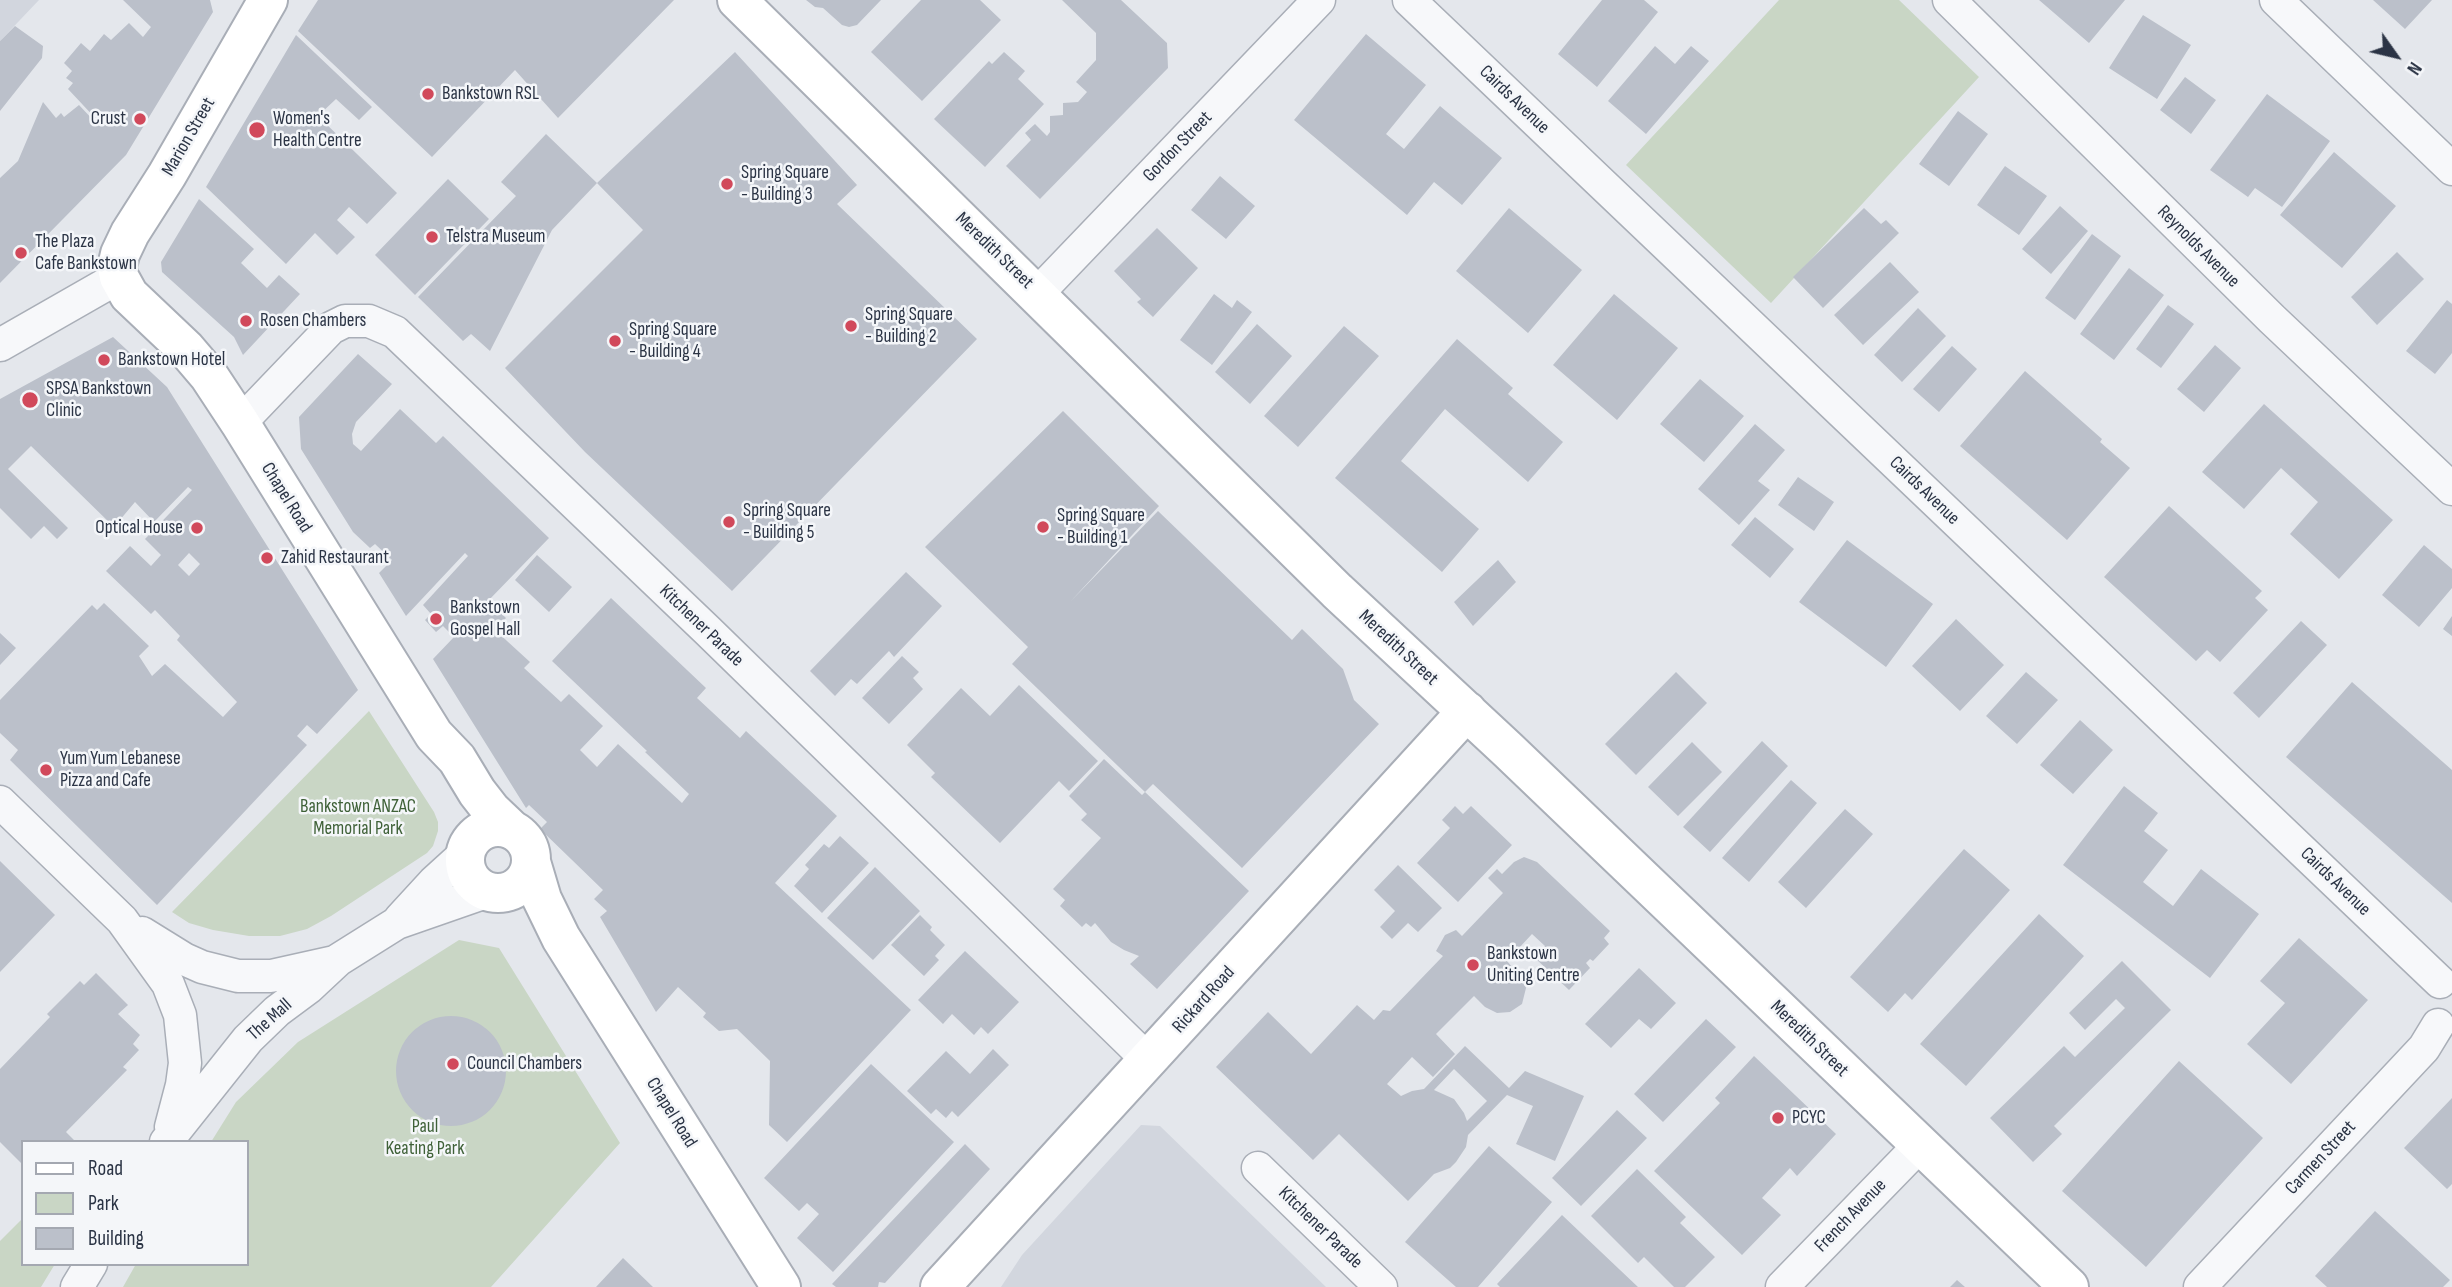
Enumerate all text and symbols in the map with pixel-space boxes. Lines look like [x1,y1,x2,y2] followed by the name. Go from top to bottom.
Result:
[2361,21,2431,91] north arrow
[2401,57,2426,79] text: N
[1474,61,1554,139] street label: Cairds Avenue
[442,83,539,105] place label: Bankstown RSL
[420,86,436,102] marker: Bankstown RSL
[157,94,221,180] street label: Marion Street
[1139,107,1217,187] street label: Gordon Street
[91,108,126,130] place label: Crust
[273,108,362,152] place label: Women's Health Centre
[132,111,148,127] marker: Crust
[247,120,267,140] marker: Women's Health Centre
[741,162,829,206] place label: Spring Square - Building 3
[719,176,735,192] marker: Spring Square - Building 3
[2152,201,2244,293] street label: Reynolds Avenue
[950,208,1038,294] street label: Meredith Street
[446,226,546,248] place label: Telstra Museum
[424,229,440,245] marker: Telstra Museum
[35,231,137,275] place label: The Plaza Cafe Bankstown
[13,245,29,261] marker: The Plaza Cafe Bankstown
[865,304,953,348] place label: Spring Square - Building 2
[260,310,366,332] place label: Rosen Chambers
[238,313,254,329] marker: Rosen Chambers
[843,318,859,334] marker: Spring Square - Building 2
[629,319,717,363] place label: Spring Square - Building 4
[607,333,623,349] marker: Spring Square - Building 4
[118,349,225,371] place label: Bankstown Hotel
[96,352,112,368] marker: Bankstown Hotel
[46,378,151,422] place label: SPSA Bankstown Clinic
[20,390,40,410] marker: SPSA Bankstown Clinic
[1884,452,1964,530] street label: Cairds Avenue
[256,459,316,537] street label: Chapel Road
[743,500,831,544] place label: Spring Square - Building 5
[1057,505,1145,549] place label: Spring Square - Building 1
[721,514,737,530] marker: Spring Square - Building 5
[95,517,183,539] place label: Optical House
[1035,519,1051,535] marker: Spring Square - Building 1
[189,520,205,536] marker: Optical House
[281,547,389,569] place label: Zahid Restaurant
[259,550,275,566] marker: Zahid Restaurant
[654,580,748,672] street label: Kitchener Parade
[450,597,520,641] place label: Bankstown Gospel Hall
[1354,605,1442,691] street label: Meredith Street
[428,611,444,627] marker: Bankstown Gospel Hall
[60,748,181,792] place label: Yum Yum Lebanese Pizza and Cafe
[38,762,54,778] marker: Yum Yum Lebanese Pizza and Cafe
[300,796,416,840] park label: Bankstown ANZAC Memorial Park
[2295,843,2375,921] street label: Cairds Avenue
[1487,943,1580,987] place label: Bankstown Uniting Centre
[1465,957,1481,973] marker: Bankstown Uniting Centre
[1168,962,1240,1038] street label: Rickard Road
[243,994,297,1046] street label: The Mall
[1765,996,1853,1082] street label: Meredith Street
[467,1053,582,1075] place label: Council Chambers
[445,1056,461,1072] marker: Council Chambers
[641,1074,701,1152] street label: Chapel Road
[1792,1107,1826,1129] place label: PCYC
[1770,1110,1786,1126] marker: PCYC
[385,1116,465,1160] park label: Paul Keating Park
[2281,1116,2361,1200] street label: Carmen Street
[21,1140,248,1266] legend
[88,1156,123,1181] text: Road
[1810,1175,1892,1257] street label: French Avenue
[1273,1182,1367,1274] street label: Kitchener Parade
[88,1191,119,1216] text: Park
[88,1226,144,1251] text: Building

